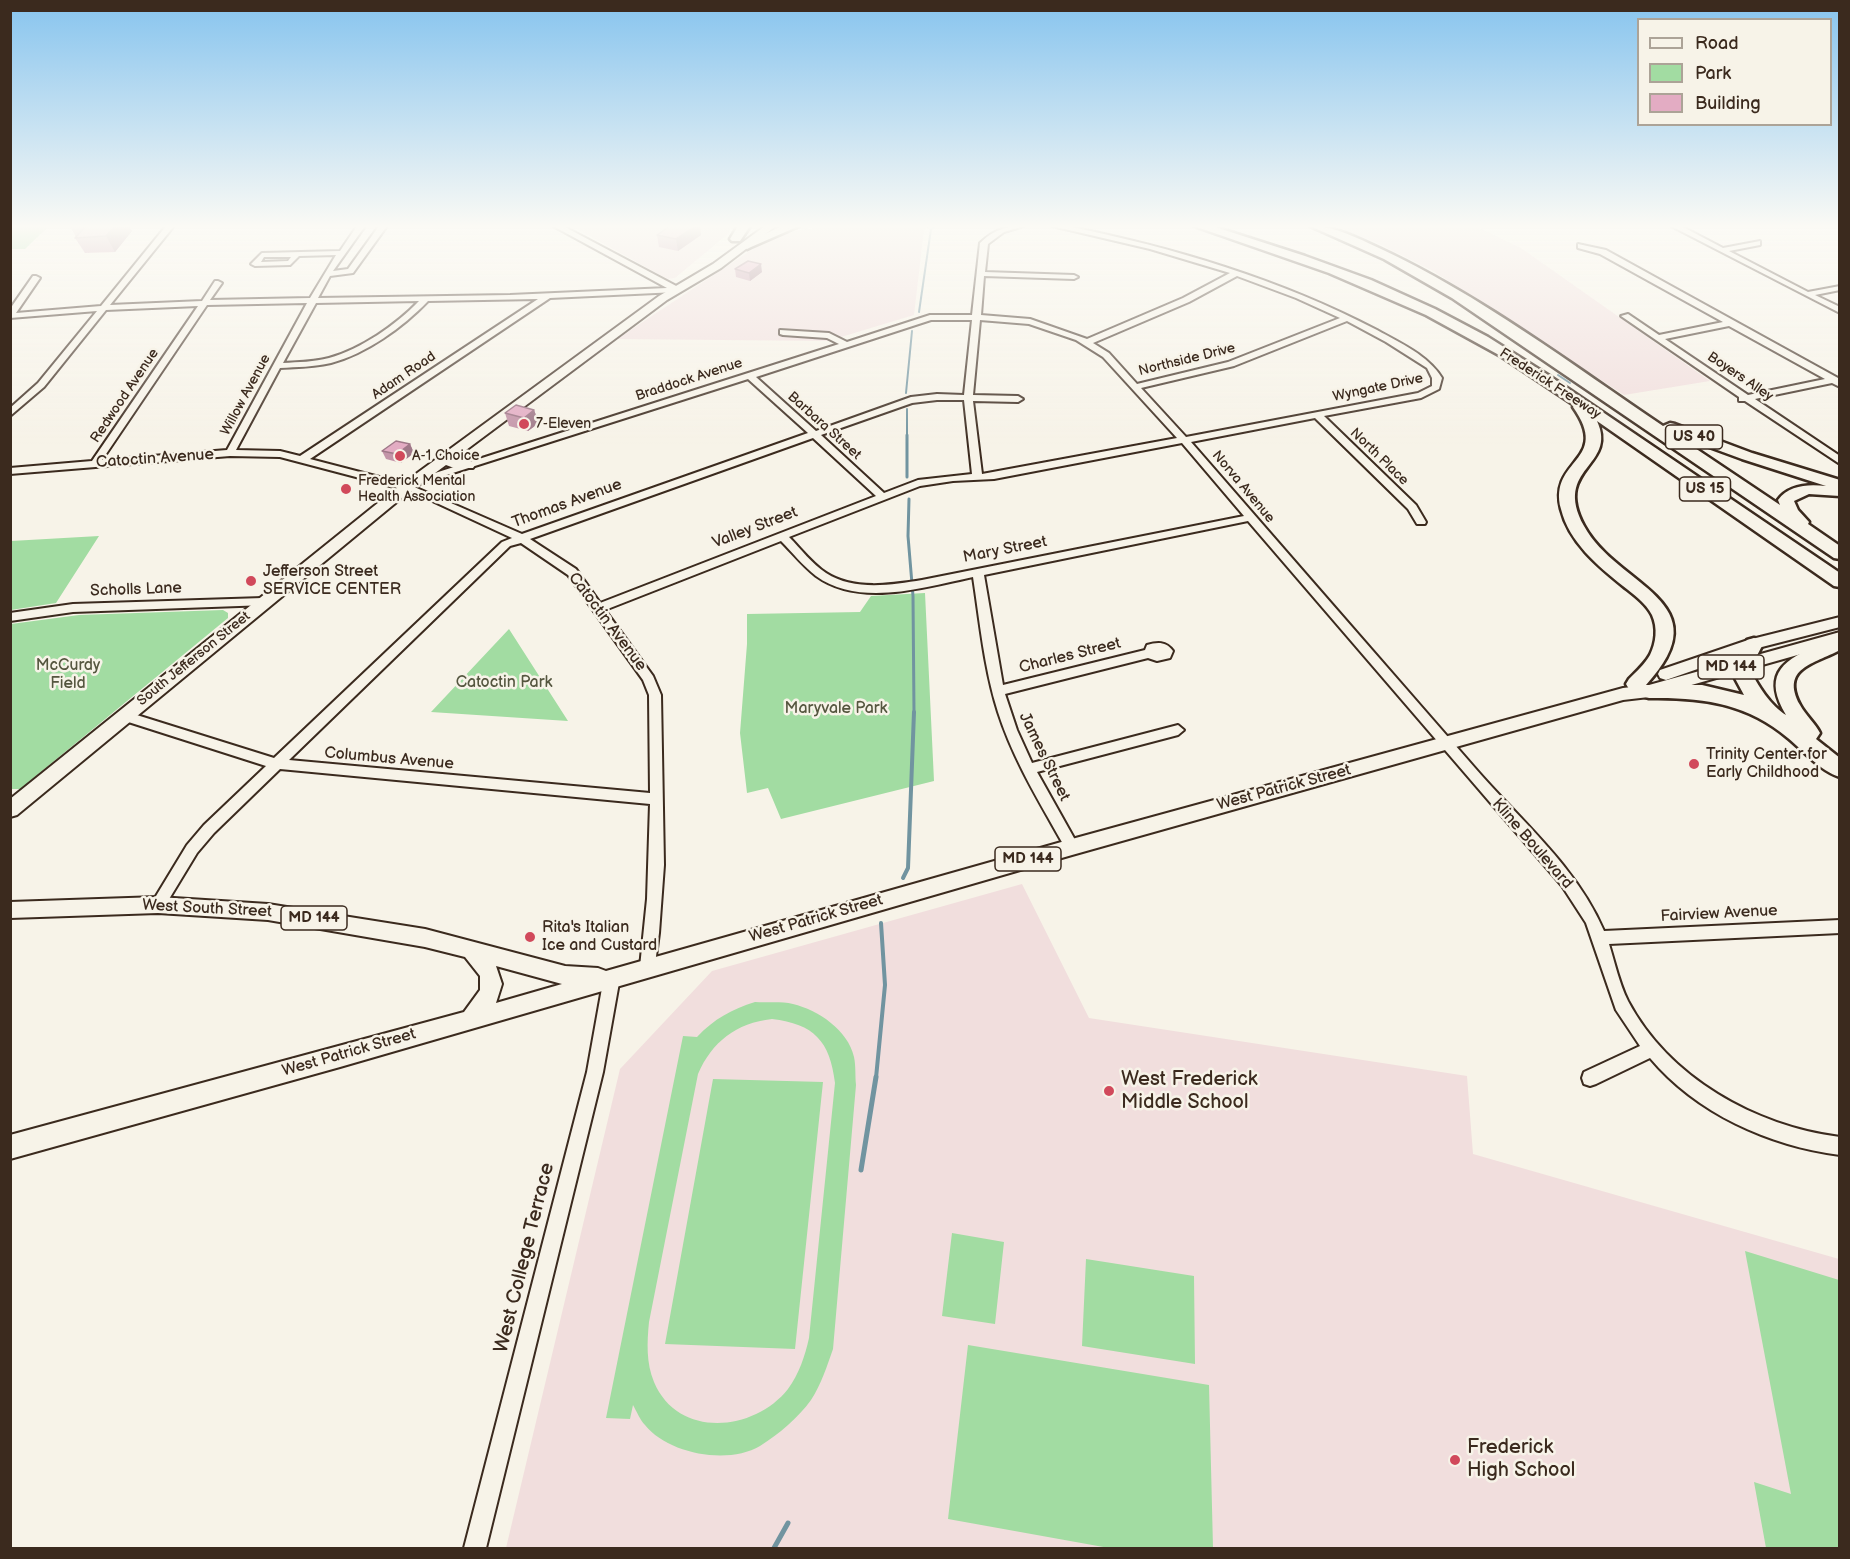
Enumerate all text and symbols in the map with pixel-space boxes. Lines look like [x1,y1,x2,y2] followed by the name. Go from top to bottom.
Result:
[1637,18,1832,126] legend
[1695,33,1739,54] text: Road
[1695,63,1731,84] text: Park
[1695,93,1761,114] text: Building
[1137,340,1237,380] street label: Northside Drive
[1496,345,1604,423] street label: Frederick Freeway
[87,346,163,446] street label: Redwood Avenue
[369,349,439,403] street label: Adam Road
[1704,349,1776,405] street label: Boyers Alley
[218,352,274,438] street label: Willow Avenue
[633,355,745,405] street label: Braddock Avenue
[1331,370,1425,406] street label: Wyngate Drive
[784,389,864,463] street label: Barbara Street
[536,416,591,432] place label: 7-Eleven
[517,417,531,431] marker: 7-Eleven
[1346,425,1412,489] street label: North Place
[1666,425,1722,449] road number: US 40
[95,445,215,473] street label: Catoctin Avenue
[412,448,480,464] place label: A-1 Choice
[1208,448,1278,526] street label: Norva Avenue
[393,449,407,463] marker: A-1 Choice
[358,473,475,506] place label: Frederick Mental Health Association
[510,475,624,533] street label: Thomas Avenue
[1680,477,1730,501] road number: US 15
[339,482,353,496] marker: Frederick Mental Health Association
[710,503,800,553] street label: Valley Street
[961,532,1049,568] street label: Mary Street
[263,562,401,600] place label: Jefferson Street SERVICE CENTER
[564,569,650,675] street label: Catoctin Avenue
[244,574,258,588] marker: Jefferson Street SERVICE CENTER
[90,579,182,601] street label: Scholls Lane
[134,608,254,710] street label: South Jefferson Street
[1017,634,1123,678] street label: Charles Street
[1698,655,1764,679] road number: MD 144
[36,656,100,694] park label: McCurdy Field
[456,673,552,693] park label: Catoctin Park
[785,699,887,719] park label: Maryvale Park
[1014,710,1074,804] street label: James Street
[323,744,455,774] street label: Columbus Avenue
[1706,745,1827,783] place label: Trinity Center for Early Childhood
[1687,757,1701,771] marker: Trinity Center for Early Childhood
[1215,761,1353,815] street label: West Patrick Street
[1488,795,1576,893] street label: Kline Boulevard
[995,847,1061,871] road number: MD 144
[747,891,885,947] street label: West Patrick Street
[142,896,272,922] street label: West South Street
[1660,901,1778,927] street label: Fairview Avenue
[281,906,347,930] road number: MD 144
[542,918,657,956] place label: Rita's Italian Ice and Custard
[523,930,537,944] marker: Rita's Italian Ice and Custard
[280,1025,418,1081] street label: West Patrick Street
[1121,1068,1258,1115] place label: West Frederick Middle School
[1102,1084,1116,1098] marker: West Frederick Middle School
[490,1160,560,1356] street label: West College Terrace
[1467,1436,1575,1483] place label: Frederick High School
[1448,1453,1462,1467] marker: Frederick High School

